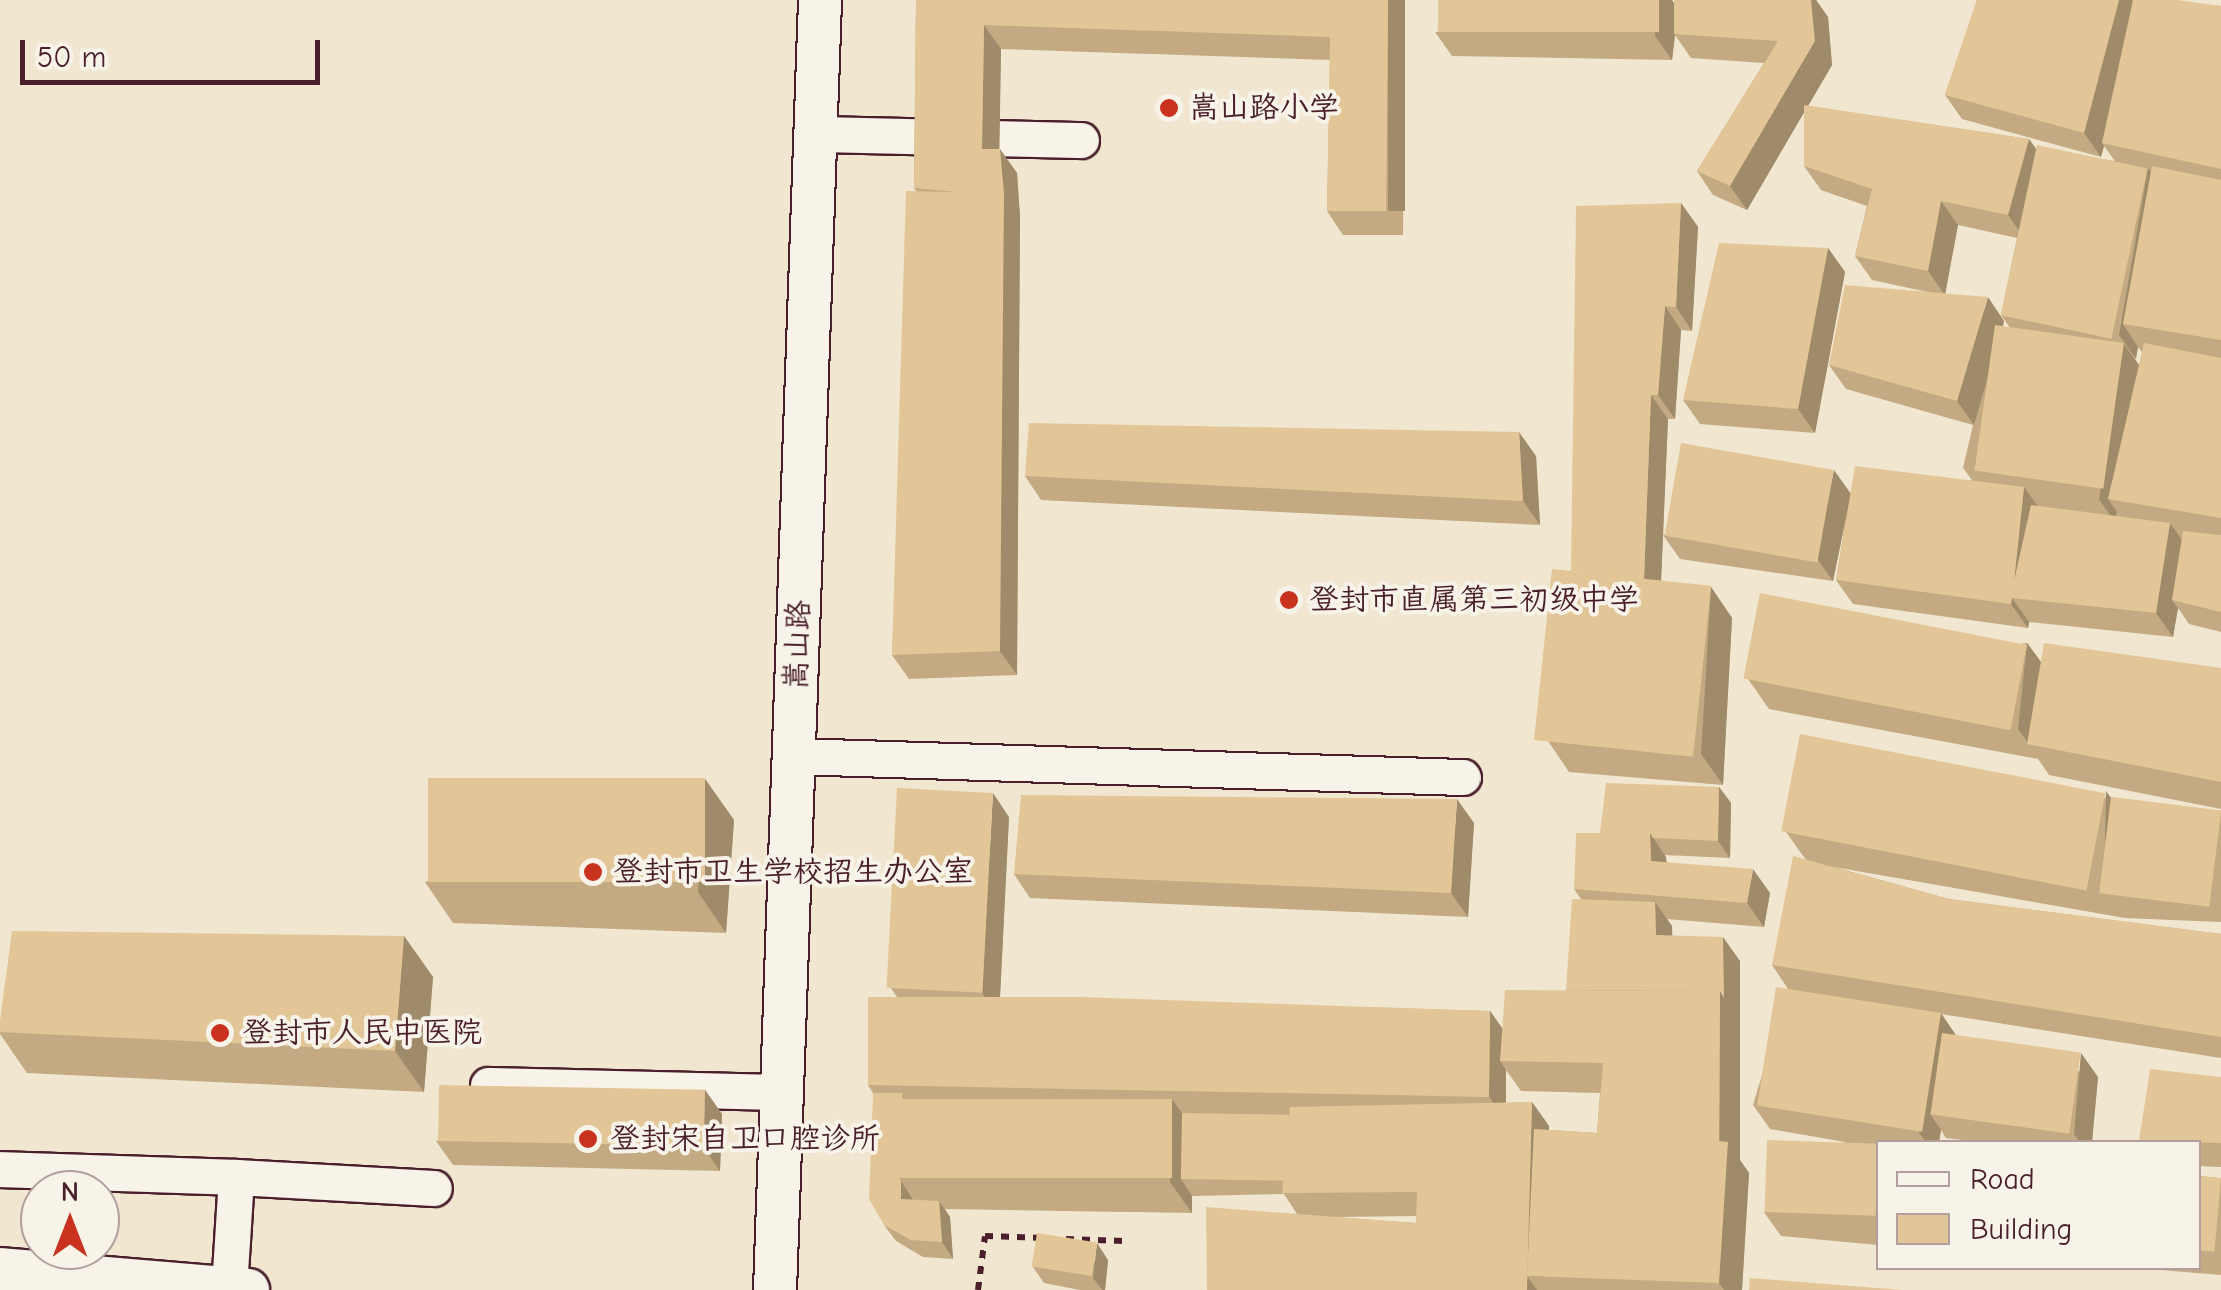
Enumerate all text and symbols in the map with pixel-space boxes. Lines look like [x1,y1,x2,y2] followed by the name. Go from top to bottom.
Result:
[25,20,325,82] scale bar
[37,40,106,75] text: 50 m
[1189,90,1339,126] place label: 嵩山路小学
[1158,97,1180,119] marker: 嵩山路小学
[1309,582,1639,618] place label: 登封市直属第三初级中学
[1278,589,1300,611] marker: 登封市直属第三初级中学
[778,599,818,691] street label: 嵩山路
[613,854,973,890] place label: 登封市卫生学校招生办公室
[582,861,604,883] marker: 登封市卫生学校招生办公室
[242,1015,482,1051] place label: 登封市人民中医院
[207,1020,233,1046] marker: 登封市人民中医院
[610,1121,880,1157] place label: 登封宋自卫口腔诊所
[575,1126,601,1152] marker: 登封宋自卫口腔诊所
[1876,1140,2201,1270] legend
[1970,1162,2035,1197] text: Road
[20,1170,120,1270] north arrow
[61,1176,79,1208] text: N
[1970,1212,2073,1247] text: Building

